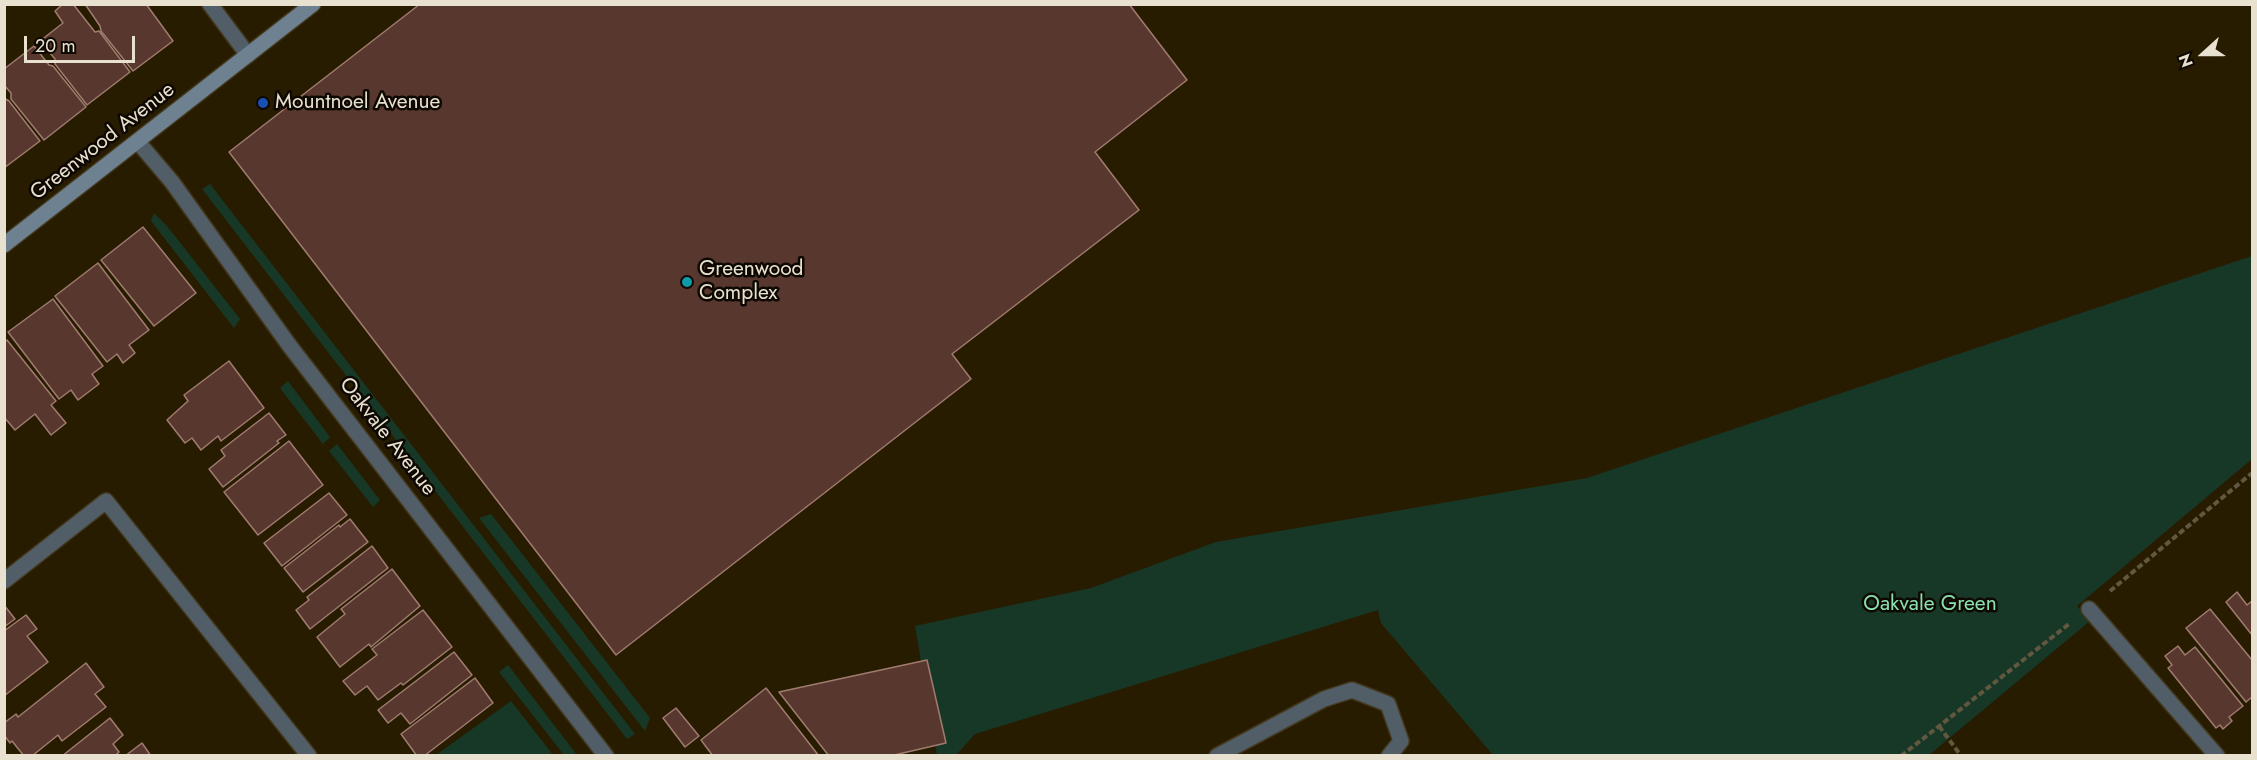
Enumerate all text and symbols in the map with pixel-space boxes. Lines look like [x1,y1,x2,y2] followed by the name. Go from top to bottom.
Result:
[27,24,138,62] scale bar
[2173,24,2233,84] north arrow
[35,33,75,59] text: 20 m
[2173,51,2199,71] text: N
[26,78,180,206] street label: Greenwood Avenue
[275,90,440,116] place label: Mountnoel Avenue
[256,96,270,110] marker: Mountnoel Avenue
[699,257,804,307] place label: Greenwood Complex
[680,275,694,289] marker: Greenwood Complex
[333,373,441,501] street label: Oakvale Avenue
[1863,592,1997,618] park label: Oakvale Green

